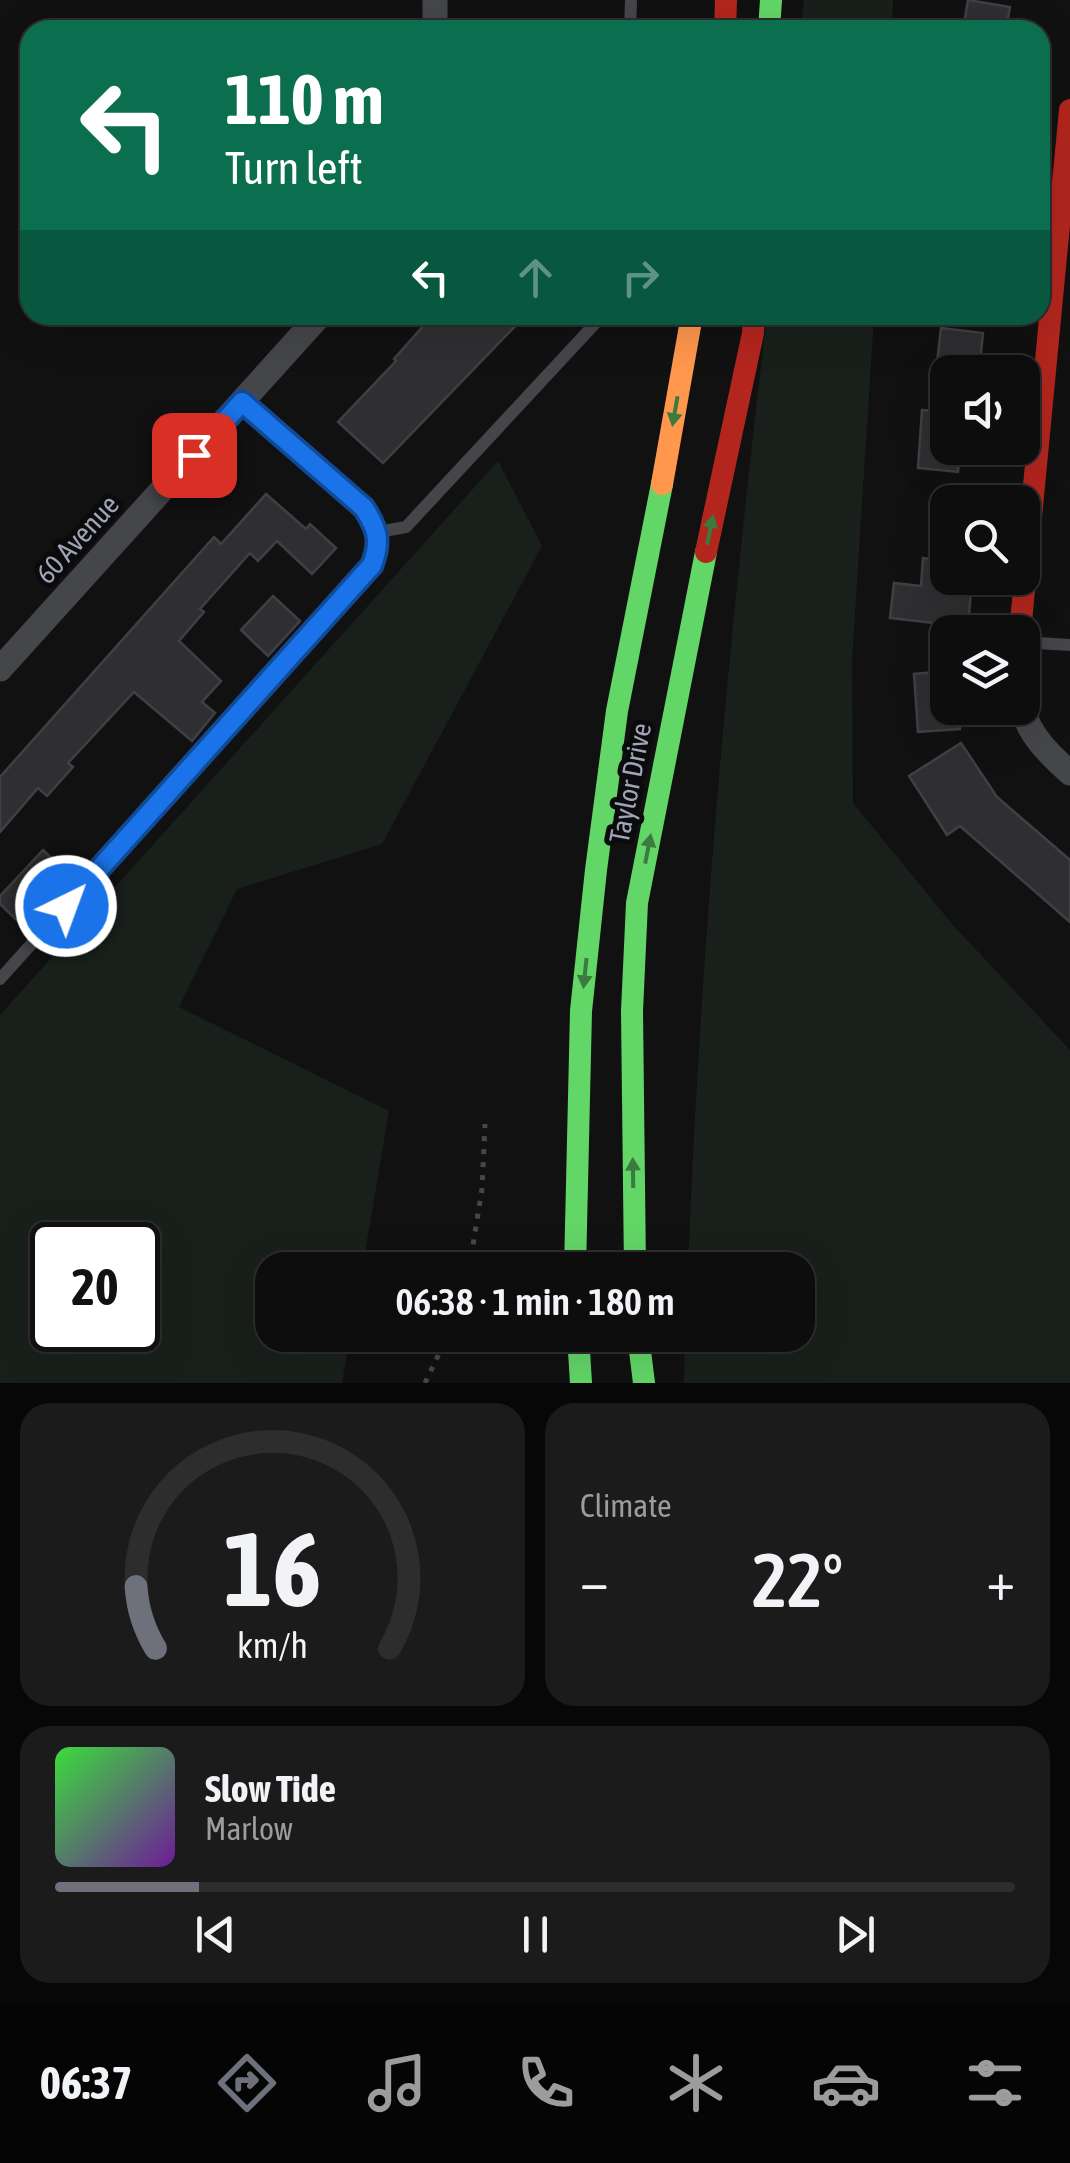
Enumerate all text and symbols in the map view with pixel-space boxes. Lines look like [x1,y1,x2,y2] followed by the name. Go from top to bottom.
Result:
[225,59,384,139] text: 110 m
[60,60,190,190] icon: left
[225,142,363,194] text: Turn left
[403,250,458,305] icon: left
[508,250,563,305] icon: ahead
[613,250,668,305] icon: right
[930,355,1040,725] map controls
[930,355,1040,465] button: sound
[667,396,682,427] one-way arrow
[152,413,237,498] pin
[167,428,222,483] icon: arrive
[930,485,1040,595] button: search
[29,488,125,590] street label: 60 Avenue
[703,514,719,545] one-way arrow
[930,615,1040,725] button: layers
[603,720,657,846] street label: Taylor Drive
[640,833,656,864] one-way arrow
[14,854,118,958] position arrow
[576,958,592,990] one-way arrow
[625,1156,641,1188] one-way arrow
[30,1222,160,1352] speed limit sign: 20
[395,1280,675,1323] text: 06:38 · 1 min · 180 m
[580,1487,672,1524] text: Climate
[224,1509,321,1628] text: 16
[752,1537,843,1623] text: 22°
[580,1549,609,1612] text: −
[986,1549,1015,1612] text: +
[237,1625,308,1666] text: km/h
[205,1767,336,1810] text: Slow Tide
[205,1810,293,1847] text: Marlow
[188,1907,243,1962] icon: previous
[508,1907,563,1962] icon: pause
[828,1907,883,1962] icon: next
[212,2048,282,2118] icon: directions
[362,2048,432,2118] icon: music
[511,2048,581,2118] icon: phone
[661,2048,731,2118] icon: climate
[811,2048,881,2118] icon: car
[960,2048,1030,2118] icon: filters
[40,2057,132,2109] text: 06:37

